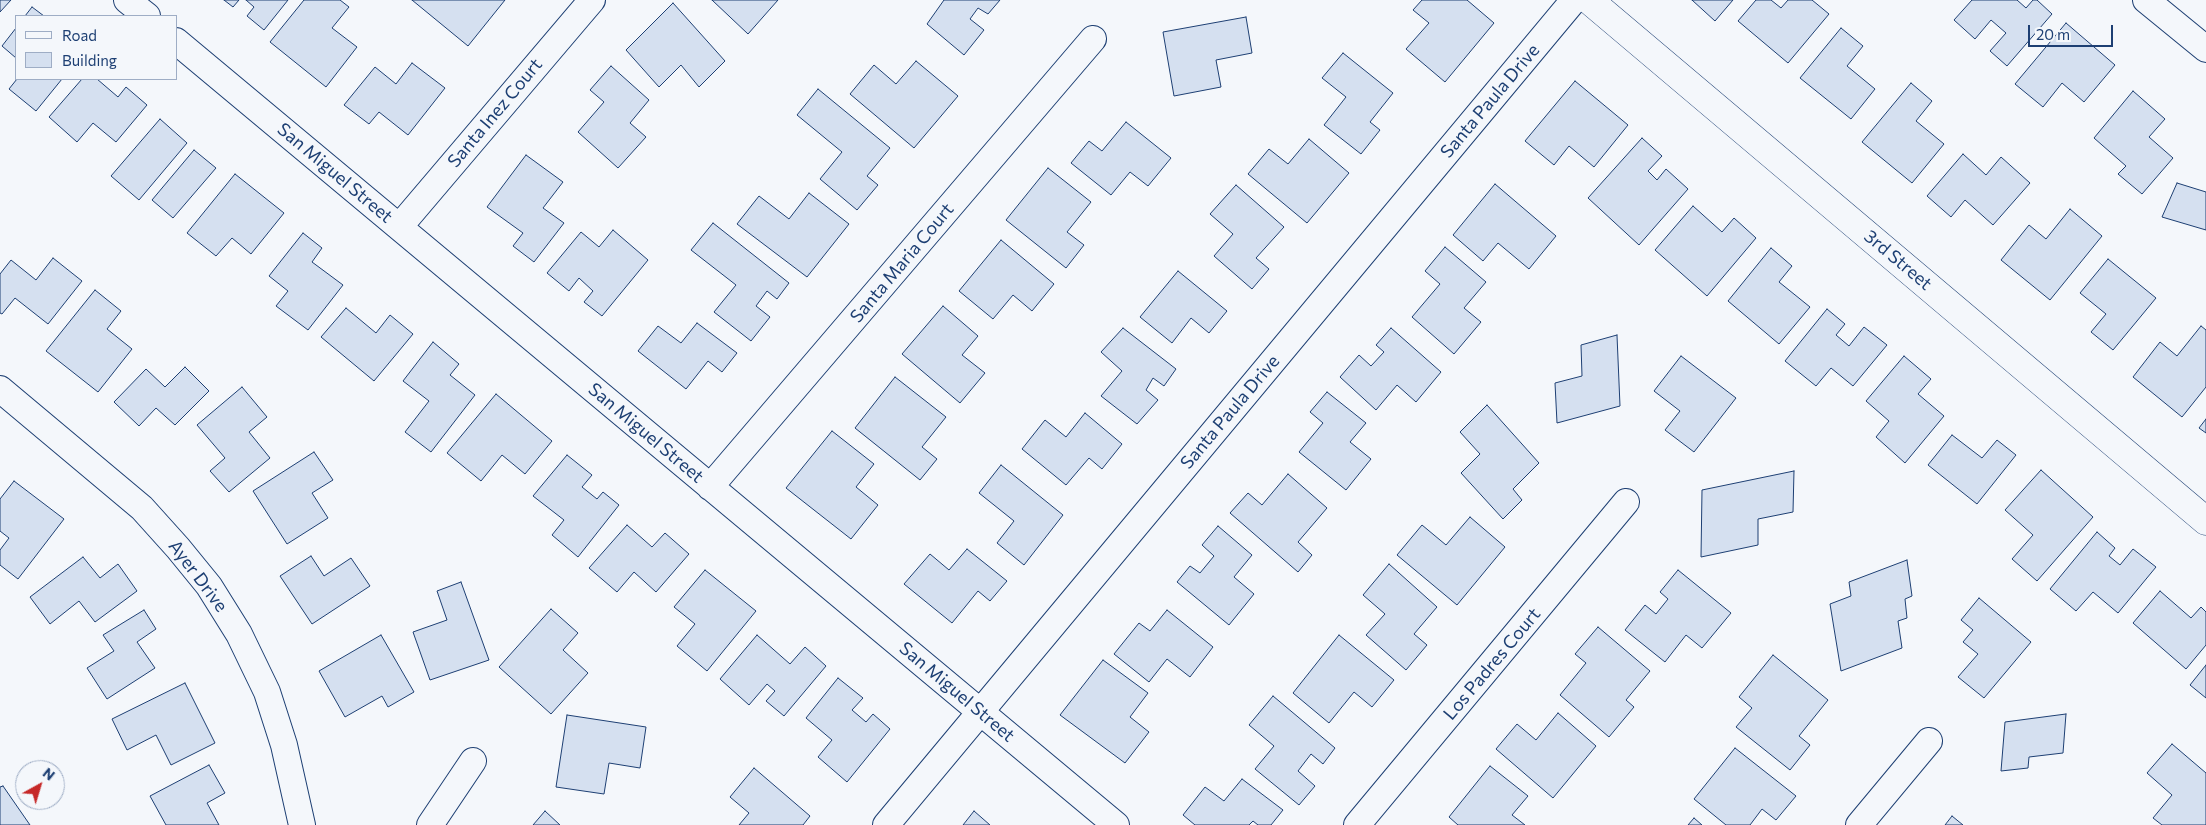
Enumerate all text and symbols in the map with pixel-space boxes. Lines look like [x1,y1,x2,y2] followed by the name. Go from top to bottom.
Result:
[15,15,178,80] legend
[2031,15,2116,47] scale bar
[2036,25,2070,43] text: 20 m
[62,26,97,44] text: Road
[1436,40,1544,162] street label: Santa Paula Drive
[62,51,117,69] text: Building
[443,54,547,172] street label: Santa Inez Court
[273,119,397,227] street label: San Miguel Street
[846,199,958,327] street label: Santa Maria Court
[1860,225,1936,295] street label: 3rd Street
[1176,351,1284,473] street label: Santa Paula Drive
[584,379,708,487] street label: San Miguel Street
[164,536,232,616] street label: Ayer Drive
[1439,604,1545,724] street label: Los Padres Court
[895,638,1019,746] street label: San Miguel Street
[15,760,65,810] north arrow
[40,764,59,784] text: N

